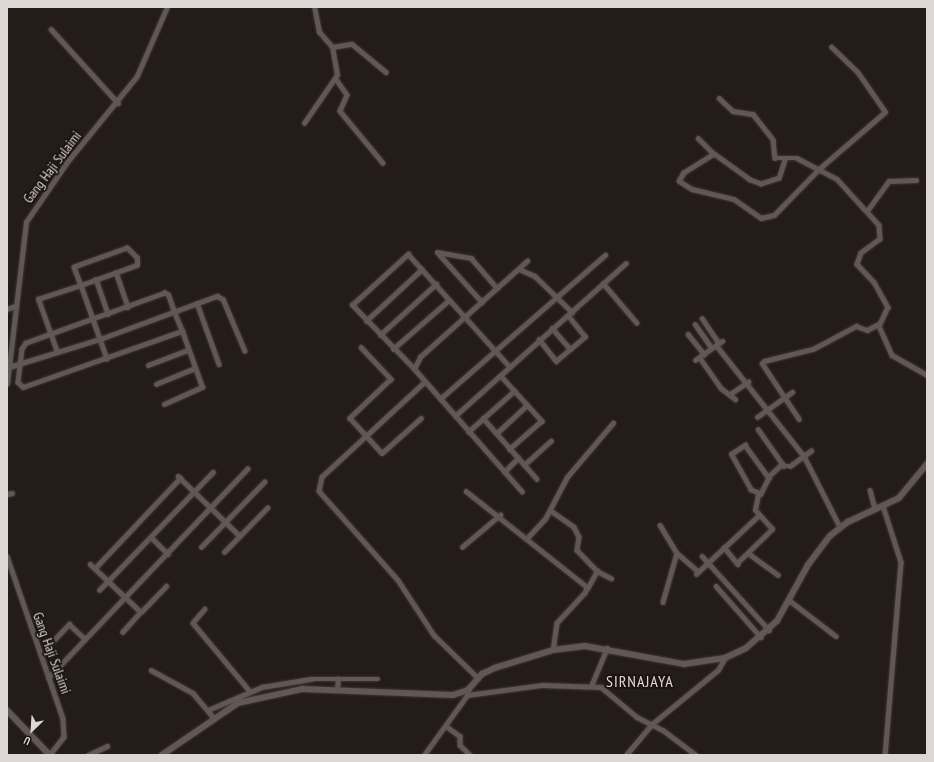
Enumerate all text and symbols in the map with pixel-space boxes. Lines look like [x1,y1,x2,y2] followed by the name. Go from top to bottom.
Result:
[19,128,85,206] street label: Gang Haji Sulaimi
[29,610,75,696] street label: Gang Haji Sulaimi
[606,671,674,691] district label: SIRNAJAYA
[12,710,52,750] north arrow
[21,733,32,748] text: U

